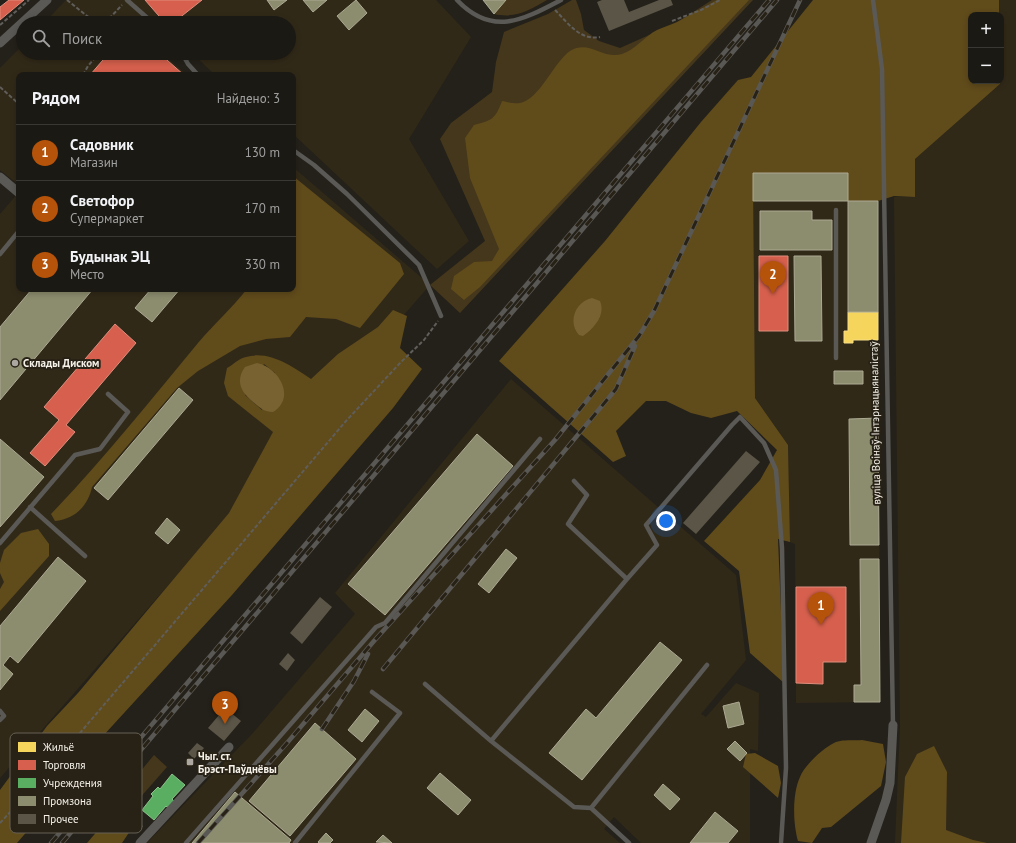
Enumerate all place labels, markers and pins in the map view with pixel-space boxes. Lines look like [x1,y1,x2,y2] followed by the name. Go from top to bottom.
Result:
[760,261,786,294] pin: 2
[23,356,99,370] place label: Склады Диском
[10,358,20,368] marker: Склады Диском
[808,592,834,625] pin: 1
[212,691,238,724] pin: 3
[198,749,277,776] place label: Чыг. ст. Брэст-Паўднёвы
[185,757,195,767] marker: Чыг. ст. Брэст-Паўднёвы

